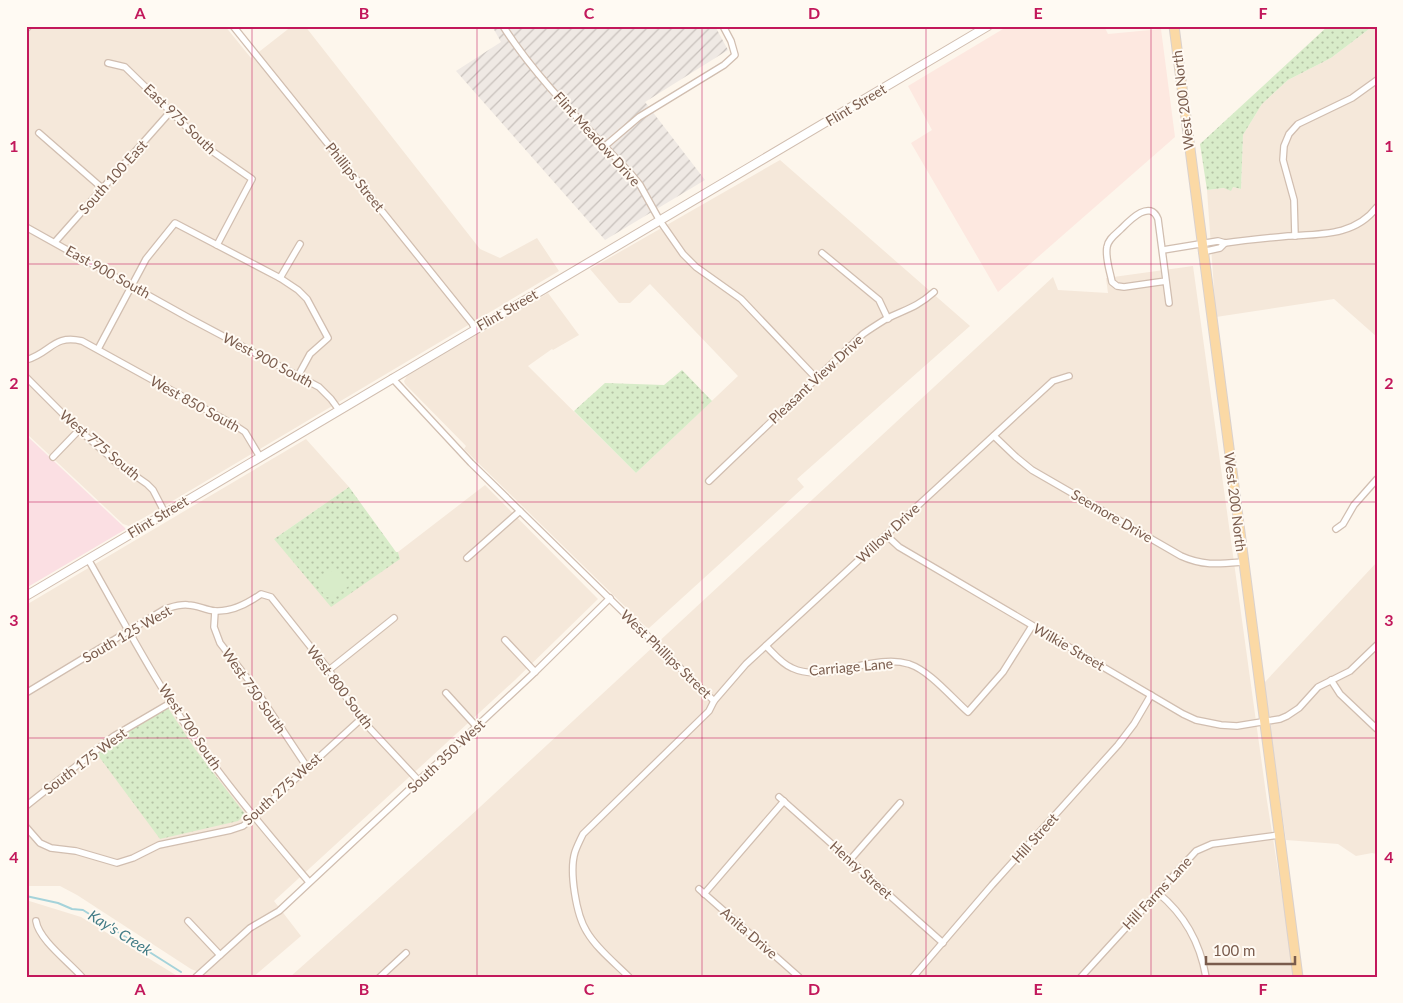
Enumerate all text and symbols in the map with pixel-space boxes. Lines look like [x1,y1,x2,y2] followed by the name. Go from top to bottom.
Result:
[133,3,146,22] text: A
[359,3,369,22] text: B
[584,3,595,22] text: C
[808,3,820,22] text: D
[1033,3,1043,22] text: E
[1258,3,1268,22] text: F
[1168,49,1197,151] street label: West 200 North
[141,80,220,157] street label: East 975 South
[822,80,889,129] street label: Flint Street
[550,88,644,189] street label: Flint Meadow Drive
[9,136,19,155] text: 1
[75,136,150,217] street label: South 100 East
[1384,136,1394,155] text: 1
[322,139,388,215] street label: Phillips Street
[63,241,153,302] street label: East 900 South
[473,285,540,334] street label: Flint Street
[220,329,316,391] street label: West 900 South
[765,331,866,427] street label: Pleasant View Drive
[147,372,243,435] street label: West 850 South
[9,373,19,392] text: 2
[1384,373,1394,392] text: 2
[57,406,144,483] street label: West 775 South
[1221,451,1250,553] street label: West 200 North
[1069,485,1156,546] street label: Seemore Drive
[124,492,191,541] street label: Flint Street
[853,499,923,566] street label: Willow Drive
[79,601,174,666] street label: South 125 West
[617,606,715,701] street label: West Phillips Street
[9,610,19,629] text: 3
[1384,610,1394,629] text: 3
[1031,619,1108,674] street label: Wilkie Street
[304,642,377,732] street label: West 800 South
[219,645,290,736] street label: West 750 South
[808,654,894,679] street label: Carriage Lane
[155,681,225,773] street label: West 700 South
[403,715,488,796] street label: South 350 West
[40,724,130,797] street label: South 175 West
[239,749,324,828] street label: South 275 West
[1008,809,1061,866] street label: Hill Street
[827,837,896,902] street label: Henry Street
[9,847,19,866] text: 4
[1384,847,1394,866] text: 4
[1118,853,1195,933] street label: Hill Farms Lane
[718,903,781,962] street label: Anita Drive
[85,906,156,959] water label: Kay's Creek
[1206,933,1294,965] scale bar
[1213,941,1255,959] text: 100 m
[133,979,146,998] text: A
[359,979,369,998] text: B
[584,979,595,998] text: C
[808,979,820,998] text: D
[1033,979,1043,998] text: E
[1258,979,1268,998] text: F

